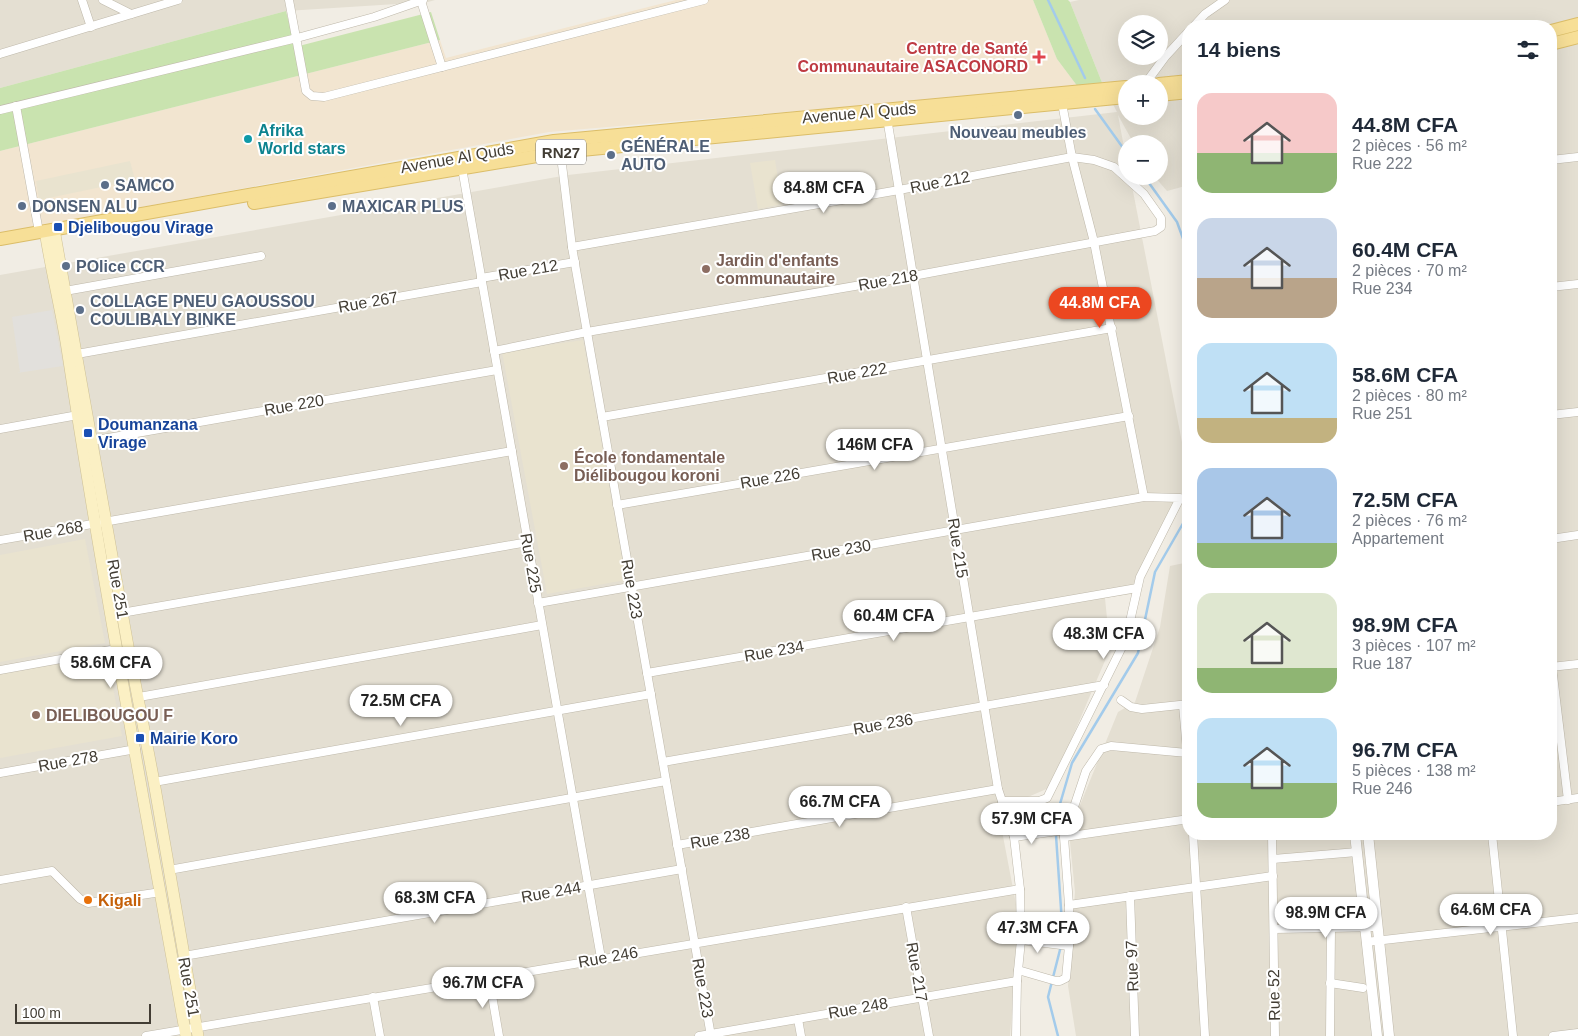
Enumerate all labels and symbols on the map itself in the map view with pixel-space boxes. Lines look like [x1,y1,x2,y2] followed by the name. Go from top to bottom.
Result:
[797,40,1028,75] place label: Centre de Santé Communautaire ASACONORD
[1032,50,1046,64] marker: Centre de Santé Communautaire ASACONORD
[801,100,917,126] street label: Avenue Al Quds
[1012,109,1024,121] marker: Nouveau meubles
[258,122,346,157] place label: Afrika World stars
[950,124,1087,141] place label: Nouveau meubles
[242,133,254,145] marker: Afrika World stars
[621,137,710,173] place label: GÉNÉRALE AUTO
[399,140,515,176] street label: Avenue Al Quds
[536,140,586,164] road number: RN27
[605,149,617,161] marker: GÉNÉRALE AUTO
[909,168,971,196] street label: Rue 212
[767,172,881,214] pin: 84.8M CFA
[115,177,175,194] place label: SAMCO
[99,179,111,191] marker: SAMCO
[32,198,137,215] place label: DONSEN ALU
[342,198,464,215] place label: MAXICAR PLUS
[16,200,28,212] marker: DONSEN ALU
[326,200,338,212] marker: MAXICAR PLUS
[68,219,214,236] place label: Djelibougou Virage
[52,221,64,233] marker: Djelibougou Virage
[716,252,839,287] place label: Jardin d'enfants communautaire
[497,256,559,284] street label: Rue 212
[76,258,165,275] place label: POlice CCR
[60,260,72,272] marker: POlice CCR
[700,263,712,275] marker: Jardin d'enfants communautaire
[857,266,919,294] street label: Rue 218
[1043,286,1157,329] pin: 44.8M CFA
[337,288,399,316] street label: Rue 267
[90,293,315,328] place label: COLLAGE PNEU GAOUSSOU COULIBALY BINKE
[74,304,86,316] marker: COLLAGE PNEU GAOUSSOU COULIBALY BINKE
[826,359,888,387] street label: Rue 222
[263,391,325,419] street label: Rue 220
[98,416,198,451] place label: Doumanzana Virage
[82,427,94,439] marker: Doumanzana Virage
[823,428,927,471] pin: 146M CFA
[574,448,725,484] place label: École fondamentale Diélibougou koroni
[558,460,570,472] marker: École fondamentale Diélibougou koroni
[739,464,801,492] street label: Rue 226
[22,517,84,545] street label: Rue 268
[945,517,971,579] street label: Rue 215
[517,532,545,594] street label: Rue 225
[810,536,872,564] street label: Rue 230
[104,558,132,620] street label: Rue 251
[618,558,646,620] street label: Rue 223
[837,600,951,642] pin: 60.4M CFA
[1047,618,1161,660] pin: 48.3M CFA
[743,637,805,665] street label: Rue 234
[54,646,168,689] pin: 58.6M CFA
[344,684,458,727] pin: 72.5M CFA
[46,707,173,724] place label: DIELIBOUGOU F
[30,709,42,721] marker: DIELIBOUGOU F
[852,710,914,738] street label: Rue 236
[150,730,238,747] place label: Mairie Koro
[134,732,146,744] marker: Mairie Koro
[37,747,99,775] street label: Rue 278
[783,786,897,828] pin: 66.7M CFA
[975,802,1089,845] pin: 57.9M CFA
[689,824,751,852] street label: Rue 238
[520,878,582,906] street label: Rue 244
[378,882,492,924] pin: 68.3M CFA
[98,892,142,909] place label: Kigali
[82,894,94,906] marker: Kigali
[1434,894,1548,936] pin: 64.6M CFA
[1269,896,1383,939] pin: 98.9M CFA
[981,912,1095,954] pin: 47.3M CFA
[1123,940,1141,992] street label: Rue 97
[903,941,931,1003] street label: Rue 217
[577,943,639,971] street label: Rue 246
[175,956,203,1018] street label: Rue 251
[689,957,717,1019] street label: Rue 223
[426,966,540,1009] pin: 96.7M CFA
[1265,969,1283,1021] street label: Rue 52
[827,994,889,1022] street label: Rue 248
[15,1001,151,1024] scale bar

